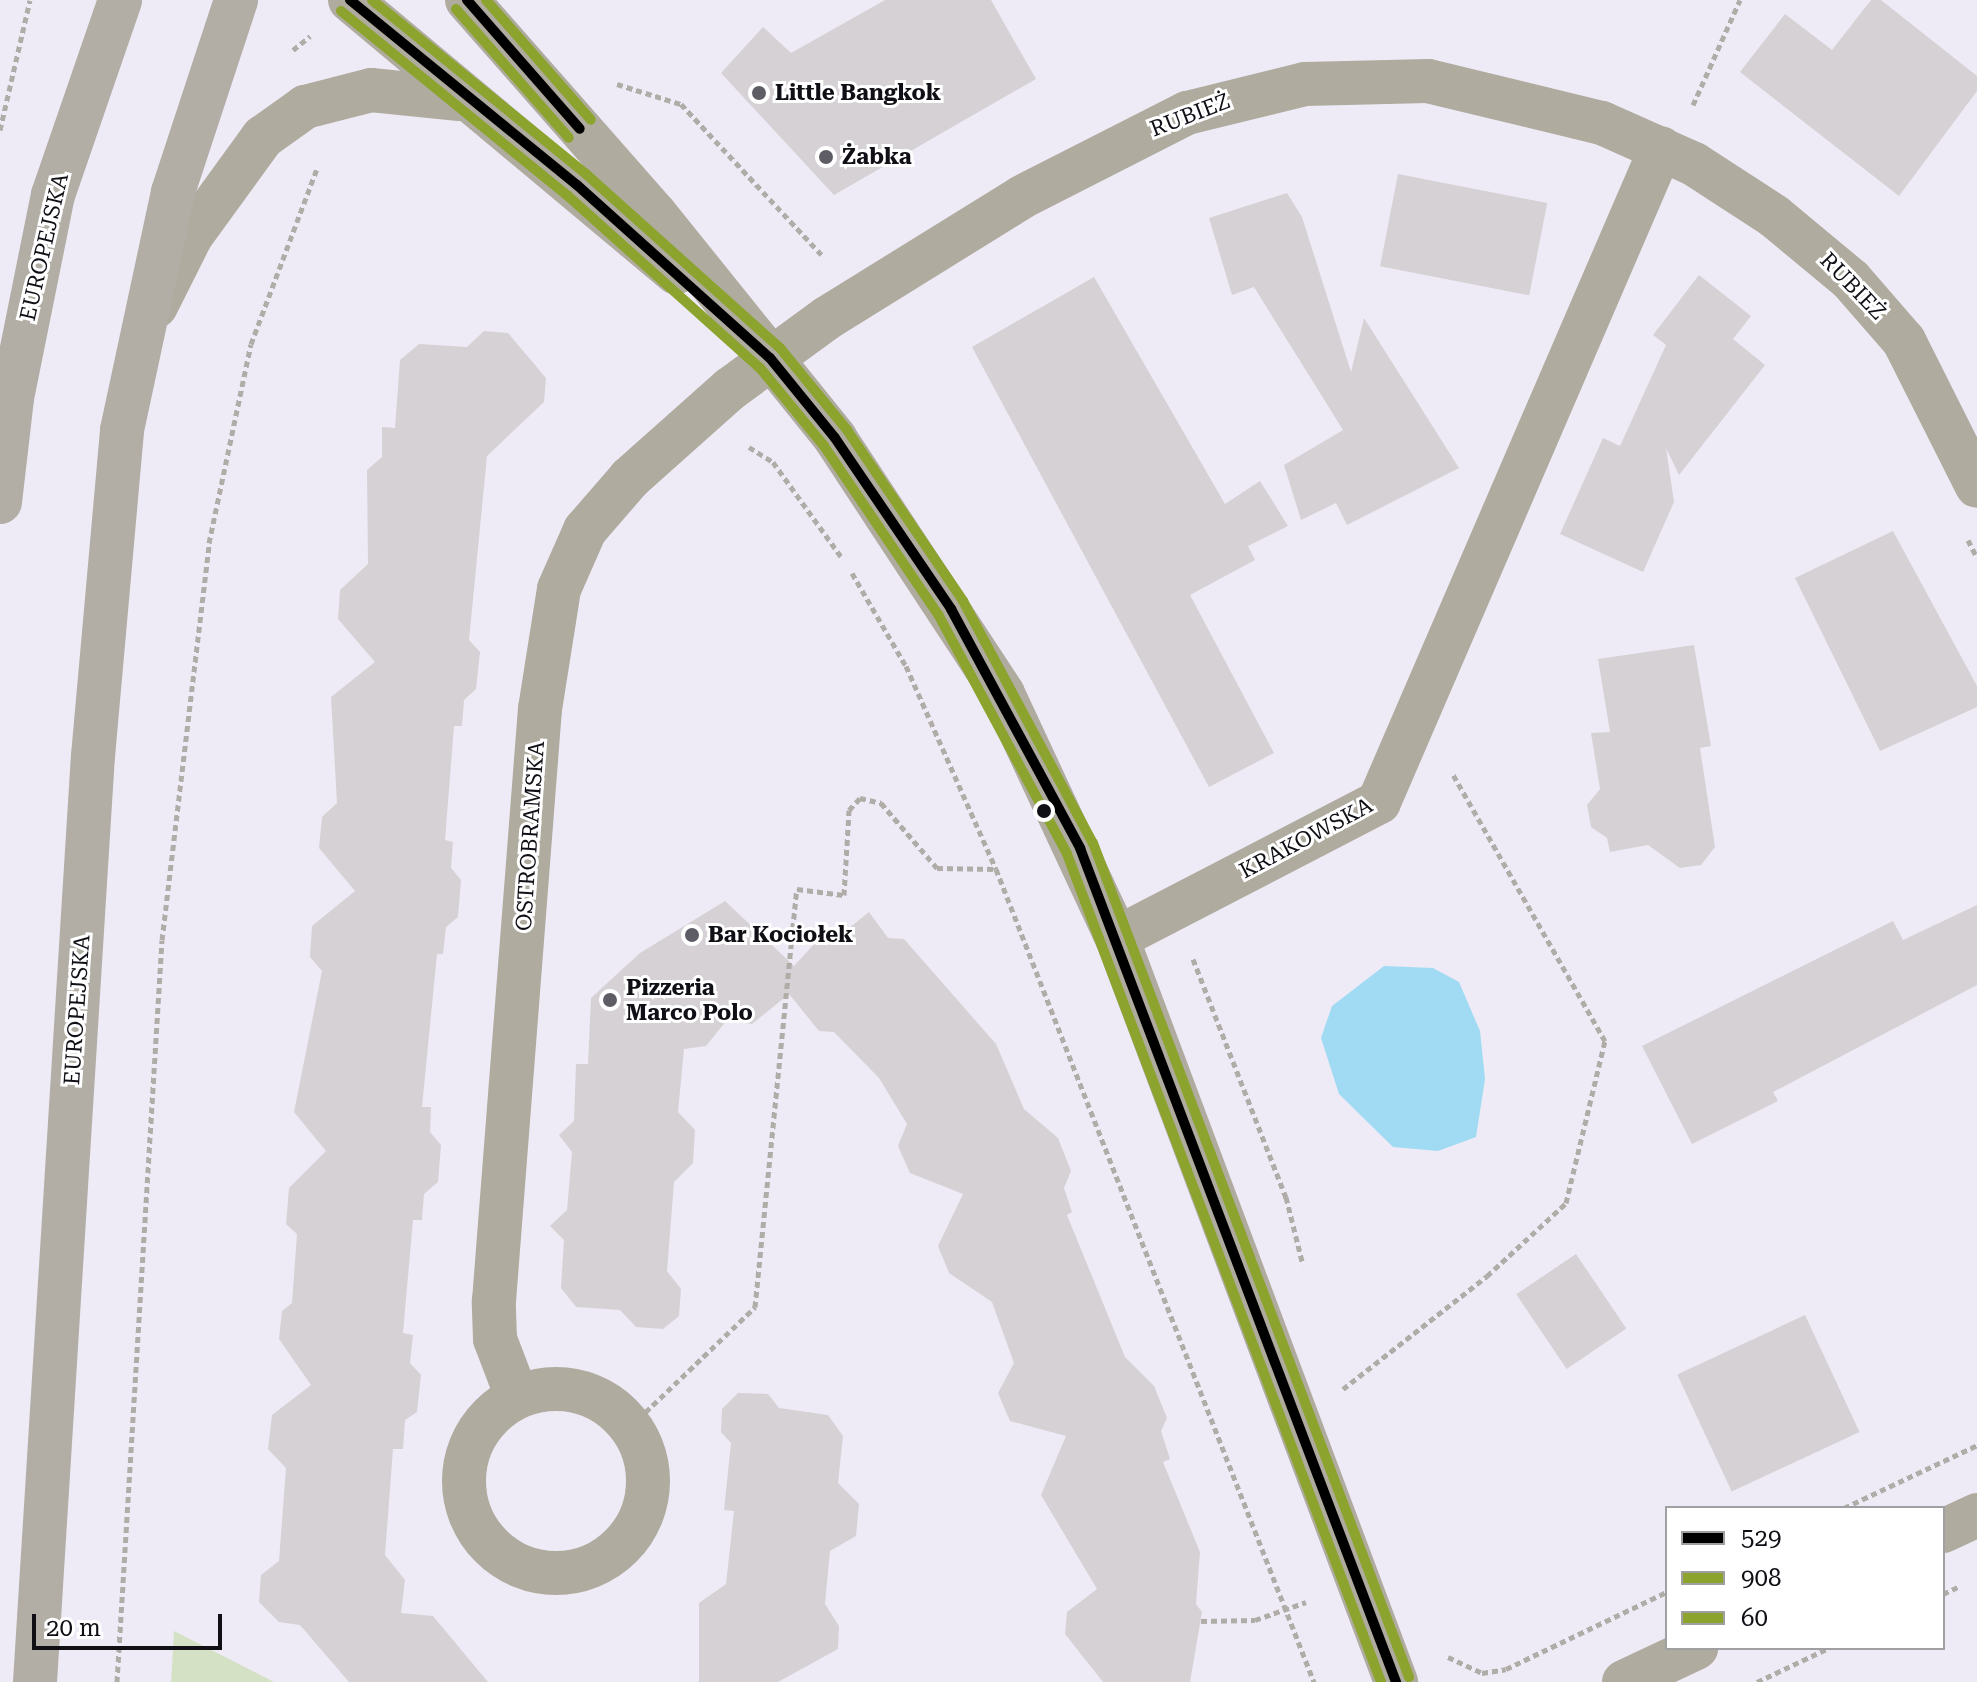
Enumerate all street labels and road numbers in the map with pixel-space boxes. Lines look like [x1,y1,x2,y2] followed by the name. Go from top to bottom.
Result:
[1146,88,1234,142] street label: RUBIEŻ
[14,171,74,323] street label: EUROPEJSKA
[1815,247,1891,325] street label: RUBIEŻ
[510,740,550,932] street label: OSTROBRAMSKA
[1235,792,1377,884] street label: KRAKOWSKA
[59,934,95,1086] street label: EUROPEJSKA

